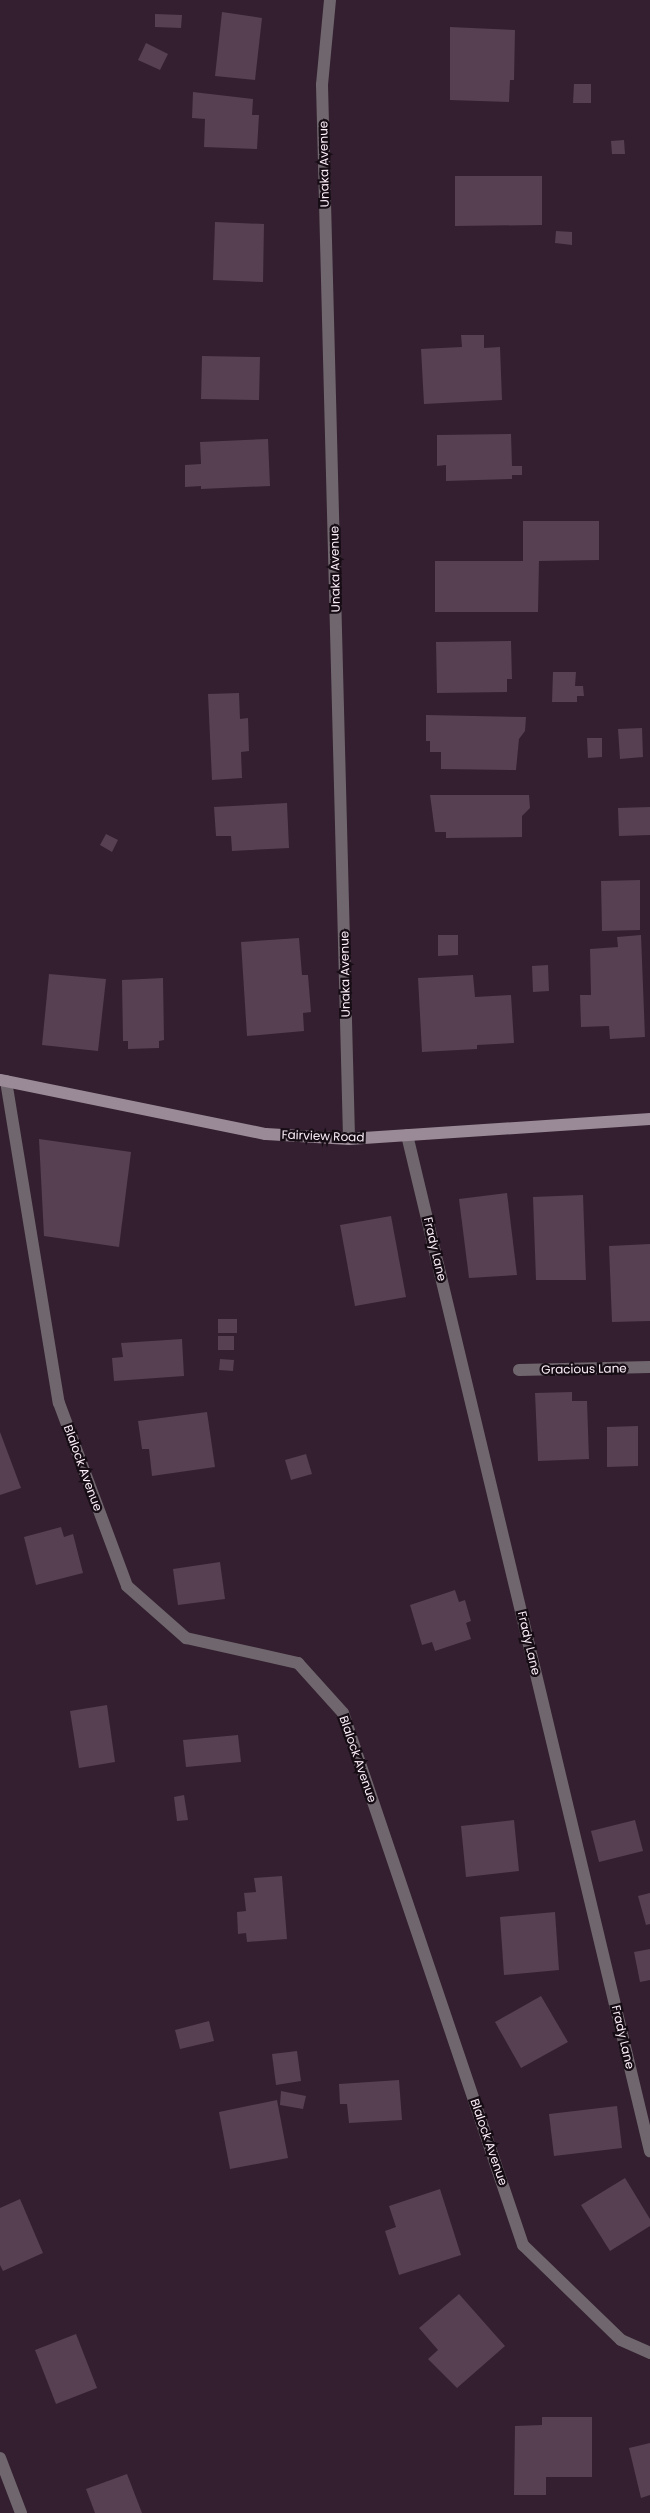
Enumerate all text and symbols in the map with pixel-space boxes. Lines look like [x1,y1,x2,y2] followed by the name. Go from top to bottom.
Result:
[316,121,332,207] street label: Unaka Avenue
[327,526,343,612] street label: Unaka Avenue
[337,931,353,1017] street label: Unaka Avenue
[281,1127,365,1145] street label: Fairview Road
[421,1216,449,1282] street label: Frady Lane
[541,1361,627,1377] street label: Gracious Lane
[61,1423,105,1513] street label: Blalock Avenue
[515,1610,543,1676] street label: Frady Lane
[336,1714,380,1804] street label: Blalock Avenue
[609,2004,637,2070] street label: Frady Lane
[467,2097,511,2187] street label: Blalock Avenue

